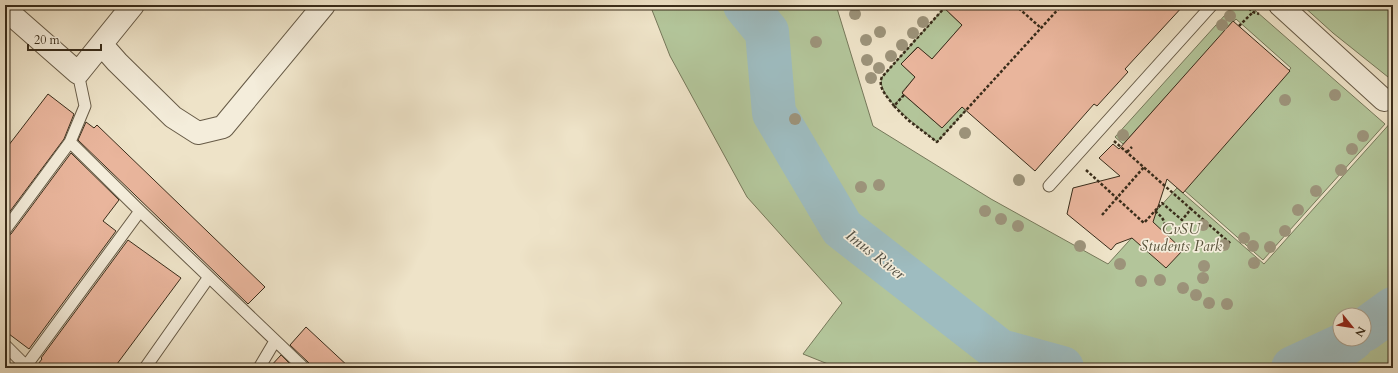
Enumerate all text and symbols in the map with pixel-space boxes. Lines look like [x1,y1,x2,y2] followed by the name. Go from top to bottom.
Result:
[28,26,101,52] scale bar
[34,32,61,48] text: 20 m
[1140,219,1223,256] park label: CvSU Students Park
[841,225,910,285] water label: Imus River
[1332,307,1372,347] north arrow
[1351,324,1369,340] text: N

